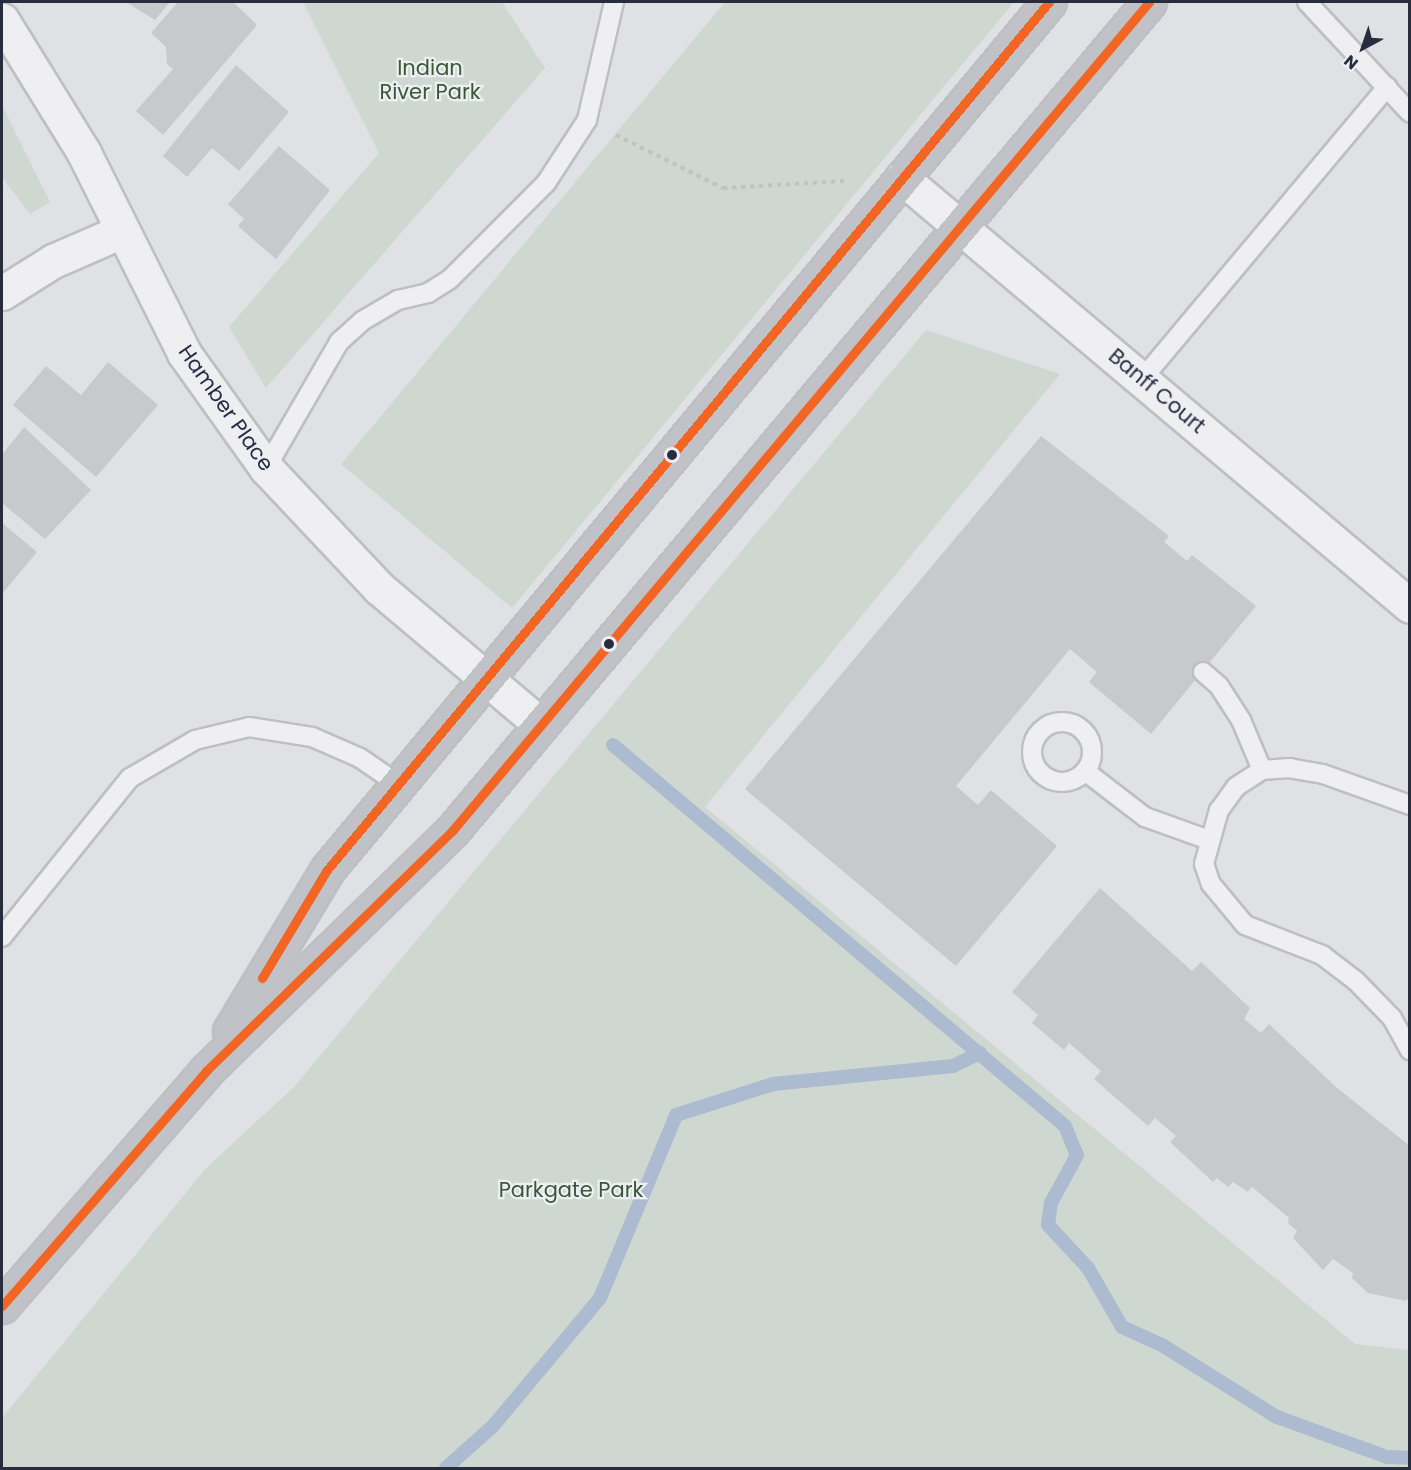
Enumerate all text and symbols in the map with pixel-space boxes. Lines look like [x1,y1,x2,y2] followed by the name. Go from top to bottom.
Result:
[1333,18,1393,78] north arrow
[1339,49,1363,75] text: N
[379,55,481,105] park label: Indian River Park
[173,340,279,476] street label: Hamber Place
[1104,343,1210,439] street label: Banff Court
[666,449,678,461] unlabelled marker
[603,638,615,650] unlabelled marker
[499,1177,643,1203] park label: Parkgate Park

